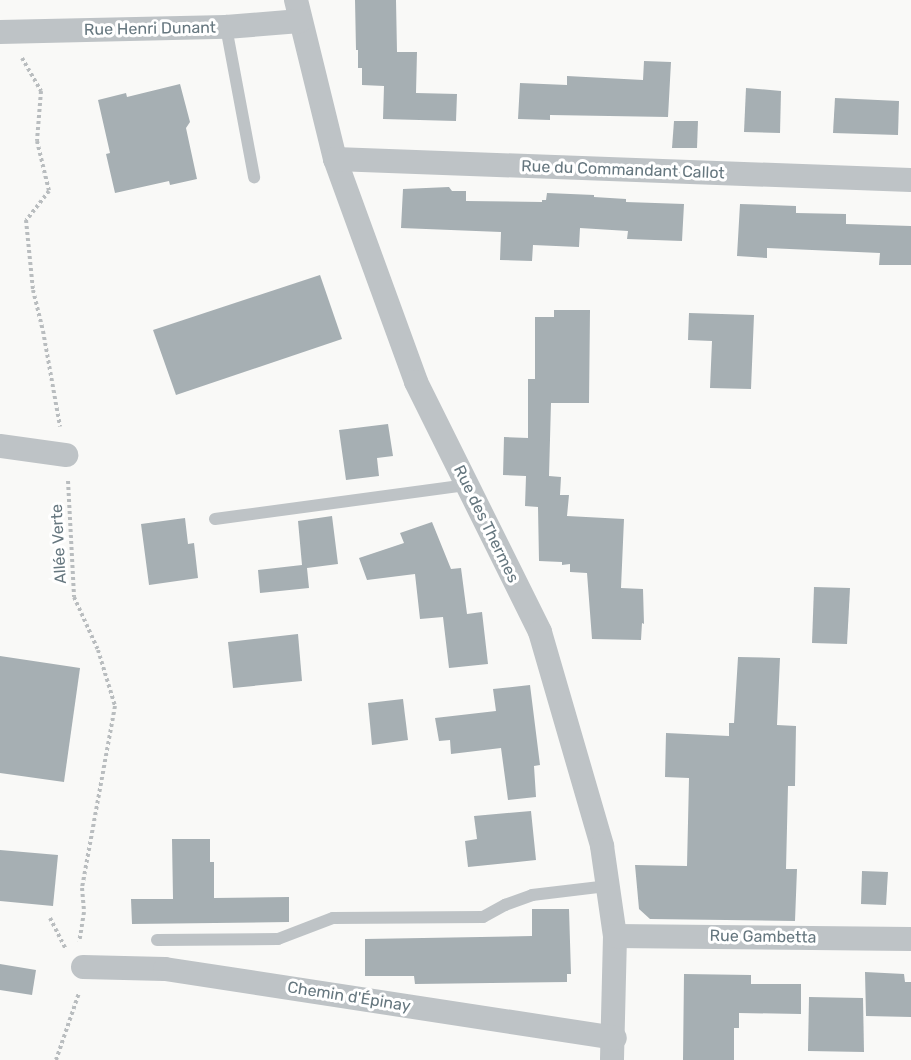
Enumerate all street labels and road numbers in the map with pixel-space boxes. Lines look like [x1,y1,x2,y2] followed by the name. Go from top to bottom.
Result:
[84,18,216,40] street label: Rue Henri Dunant
[521,157,725,183] street label: Rue du Commandant Callot
[449,462,523,586] street label: Rue des Thermes
[47,503,71,585] street label: Allée Verte
[709,926,817,948] street label: Rue Gambetta
[286,978,412,1016] street label: Chemin d'Épinay

